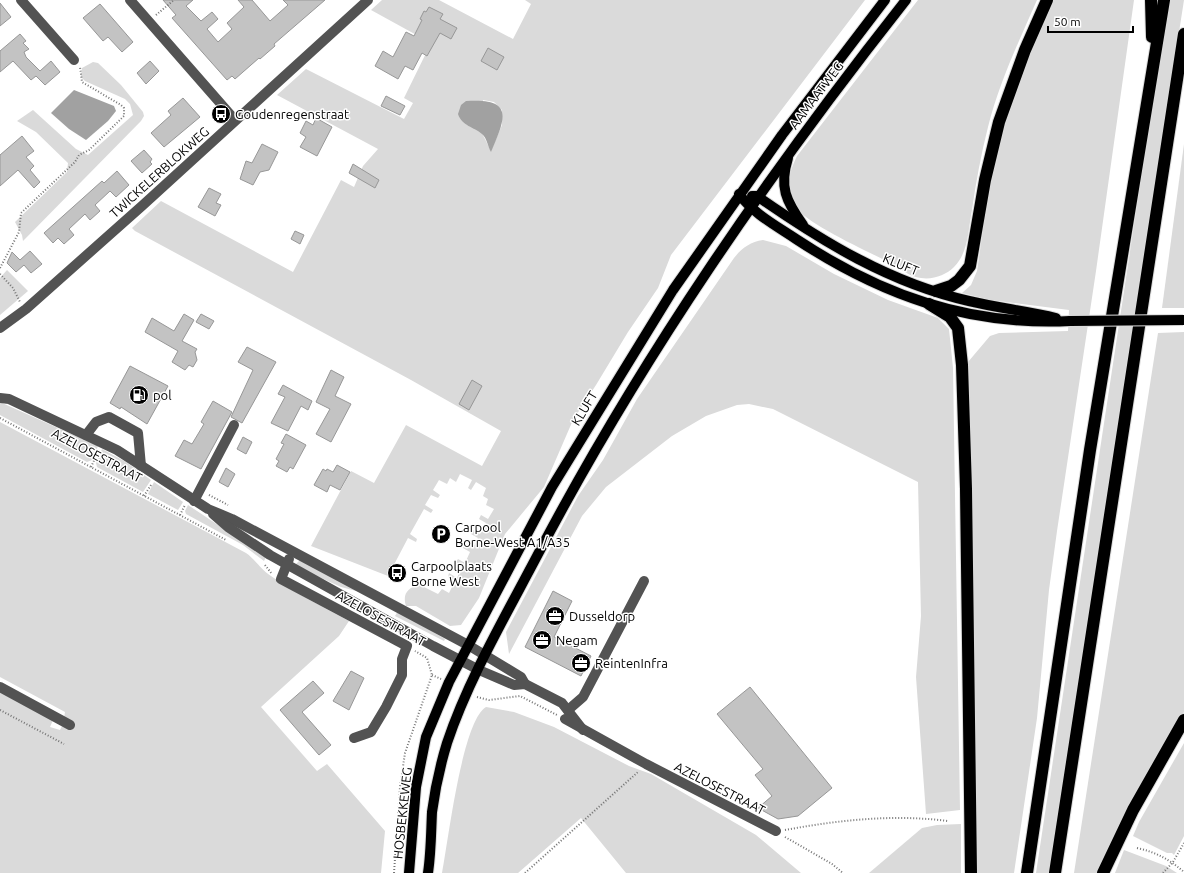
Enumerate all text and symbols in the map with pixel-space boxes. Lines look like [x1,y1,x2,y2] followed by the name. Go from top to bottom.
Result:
[1048,8,1133,34] scale bar
[1054,15,1081,28] text: 50 m
[786,59,846,131] street label: AAMAATWEG
[210,103,232,125] bus stop icon: Goudenregenstraat
[235,107,349,121] place label: Goudenregenstraat
[107,124,211,220] street label: TWICKELERBLOKWEG
[881,250,921,278] street label: KLUFT
[128,384,150,406] fuel station icon: pol
[153,388,172,402] place label: pol
[568,388,600,428] street label: KLUFT
[50,425,144,485] street label: AZELOSESTRAAT
[455,520,570,549] place label: Carpool Borne-West A1/A35
[430,523,452,545] parking icon: Carpool Borne-West A1/A35
[411,559,492,588] place label: Carpoolplaats Borne West
[386,562,408,584] bus stop icon: Carpoolplaats Borne West
[334,588,428,648] street label: AZELOSESTRAAT
[544,605,566,627] office icon: Dusseldorp
[569,609,635,623] place label: Dusseldorp
[531,629,553,651] office icon: Negam
[556,633,598,647] place label: Negam
[570,652,592,674] office icon: ReintenInfra
[595,656,668,670] place label: ReintenInfra
[672,759,768,817] street label: AZELOSESTRAAT
[390,766,414,860] street label: HOSBEKKEWEG

